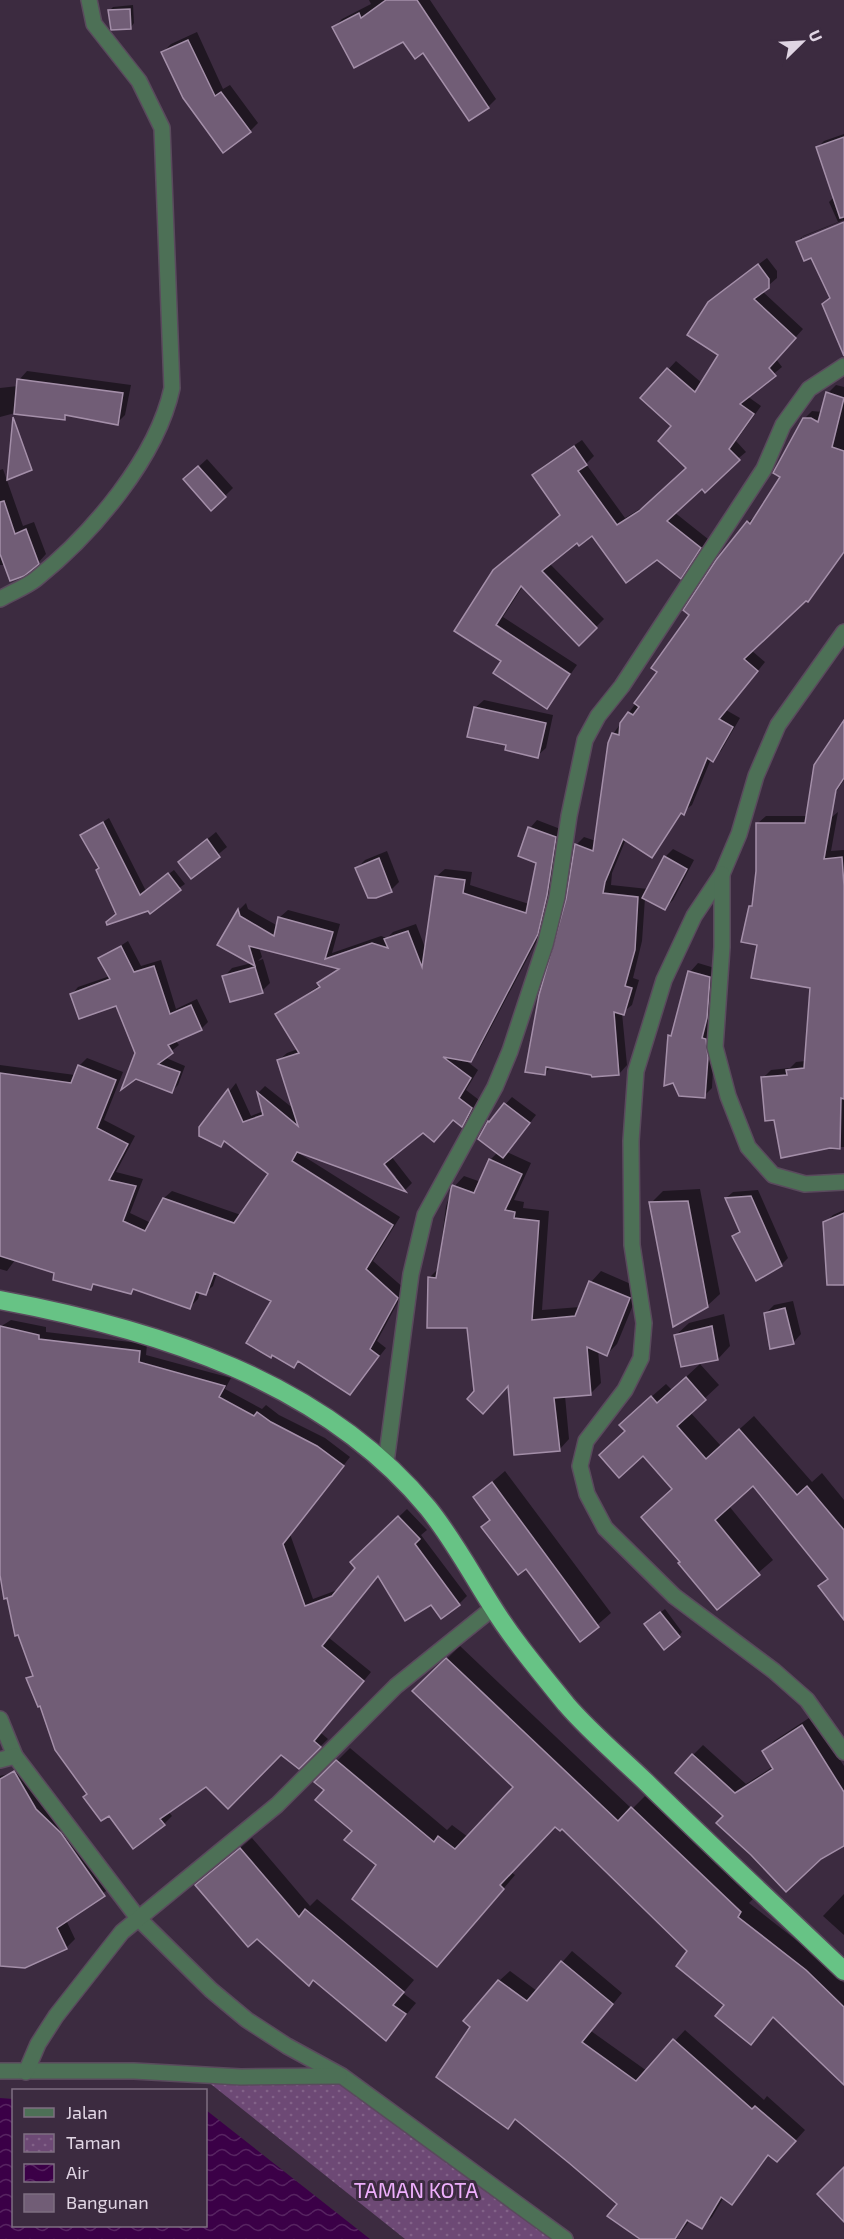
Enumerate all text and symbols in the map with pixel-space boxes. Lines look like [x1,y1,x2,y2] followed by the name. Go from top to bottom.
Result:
[772,12,832,72] north arrow
[805,27,827,45] text: U
[12,2089,207,2227] legend
[66,2101,108,2123] text: Jalan
[66,2131,121,2153] text: Taman
[66,2161,89,2183] text: Air
[354,2177,478,2202] park label: TAMAN KOTA
[66,2191,149,2213] text: Bangunan

